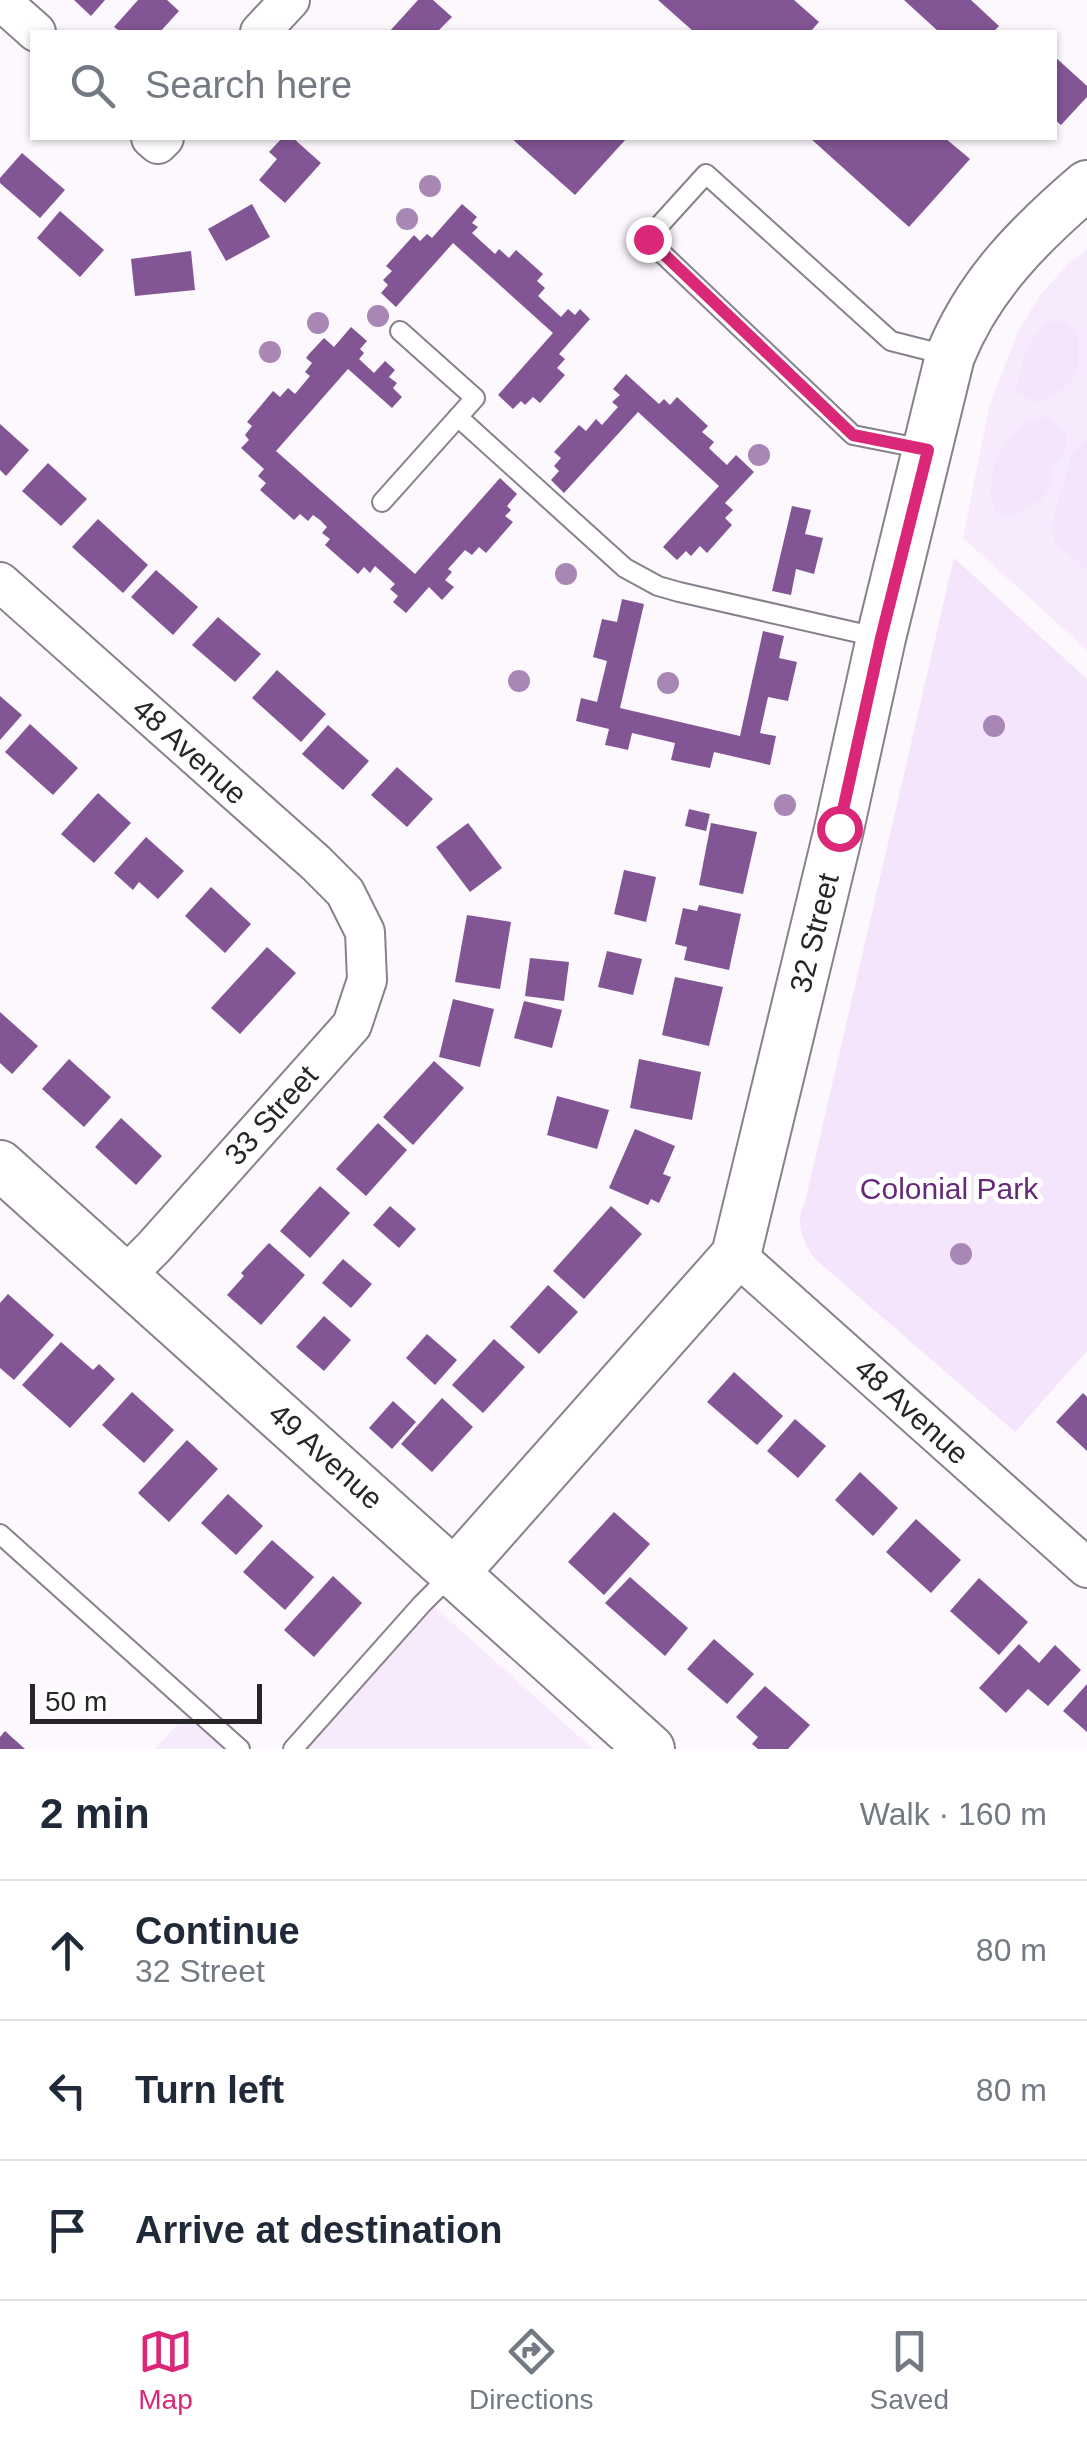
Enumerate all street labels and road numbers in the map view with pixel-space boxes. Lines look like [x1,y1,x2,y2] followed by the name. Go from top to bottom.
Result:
[126,691,254,811] street label: 48 Avenue
[783,869,845,996] street label: 32 Street
[218,1058,324,1171] street label: 33 Street
[848,1351,976,1471] street label: 48 Avenue
[262,1396,390,1516] street label: 49 Avenue

